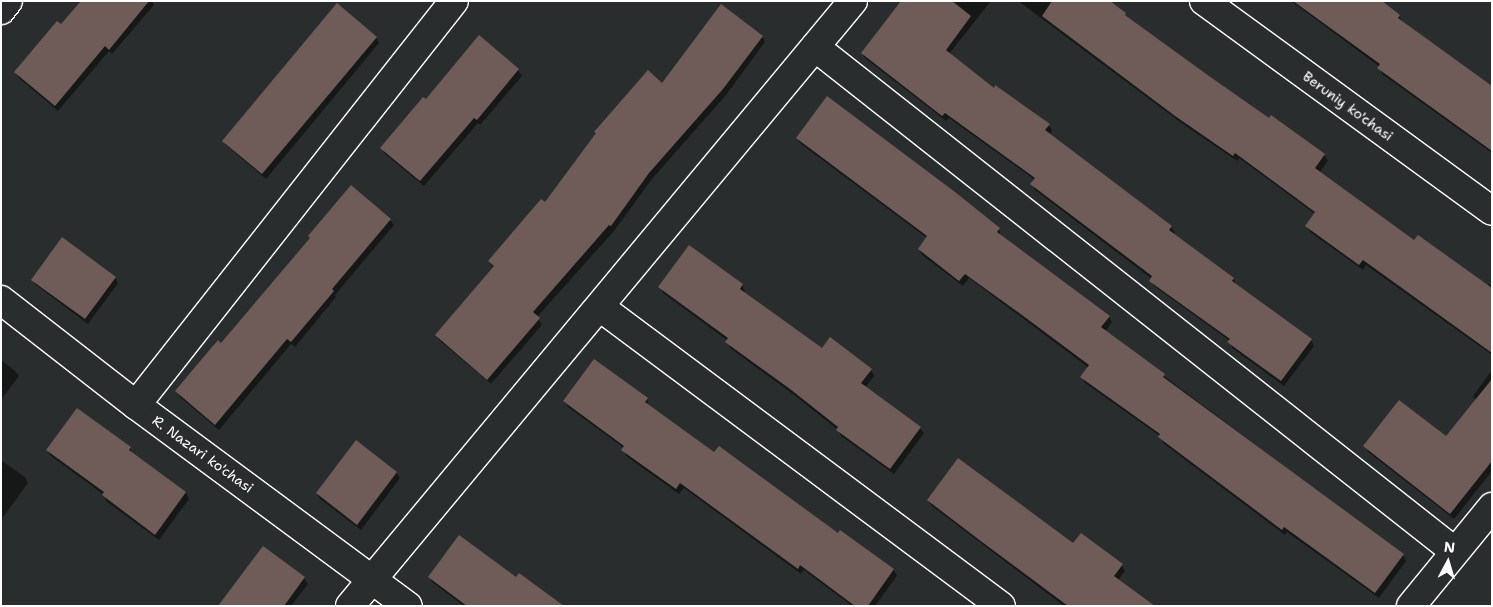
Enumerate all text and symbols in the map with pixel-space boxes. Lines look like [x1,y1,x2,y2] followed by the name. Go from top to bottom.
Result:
[1300,68,1396,144] street label: Beruniy ko'chasi
[149,412,257,496] street label: R. Nazari ko'chasi
[1423,537,1473,587] north arrow
[1443,538,1456,557] text: N

